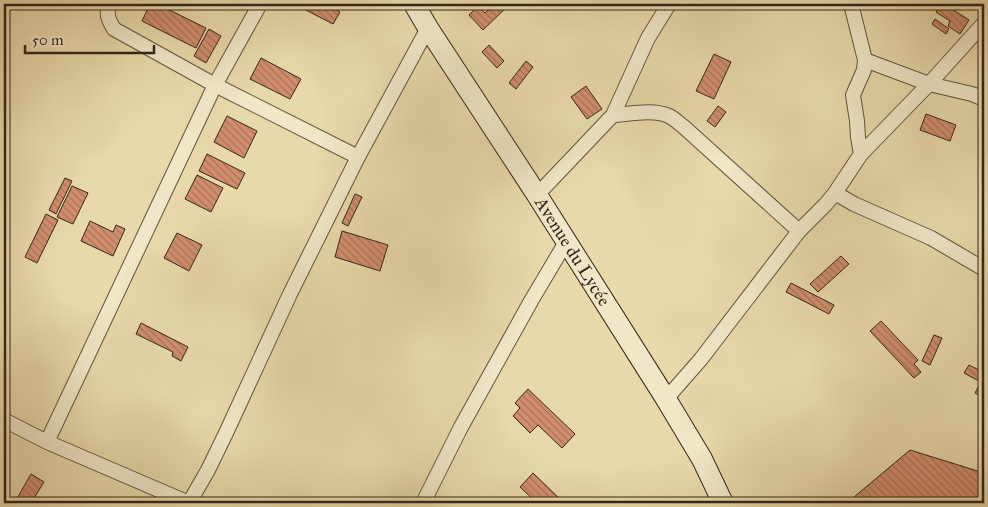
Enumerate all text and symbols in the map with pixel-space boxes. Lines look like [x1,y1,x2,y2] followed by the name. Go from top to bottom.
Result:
[25,22,154,54] scale bar
[32,31,64,49] text: 50 m
[530,192,615,310] street label: Avenue du Lycée

